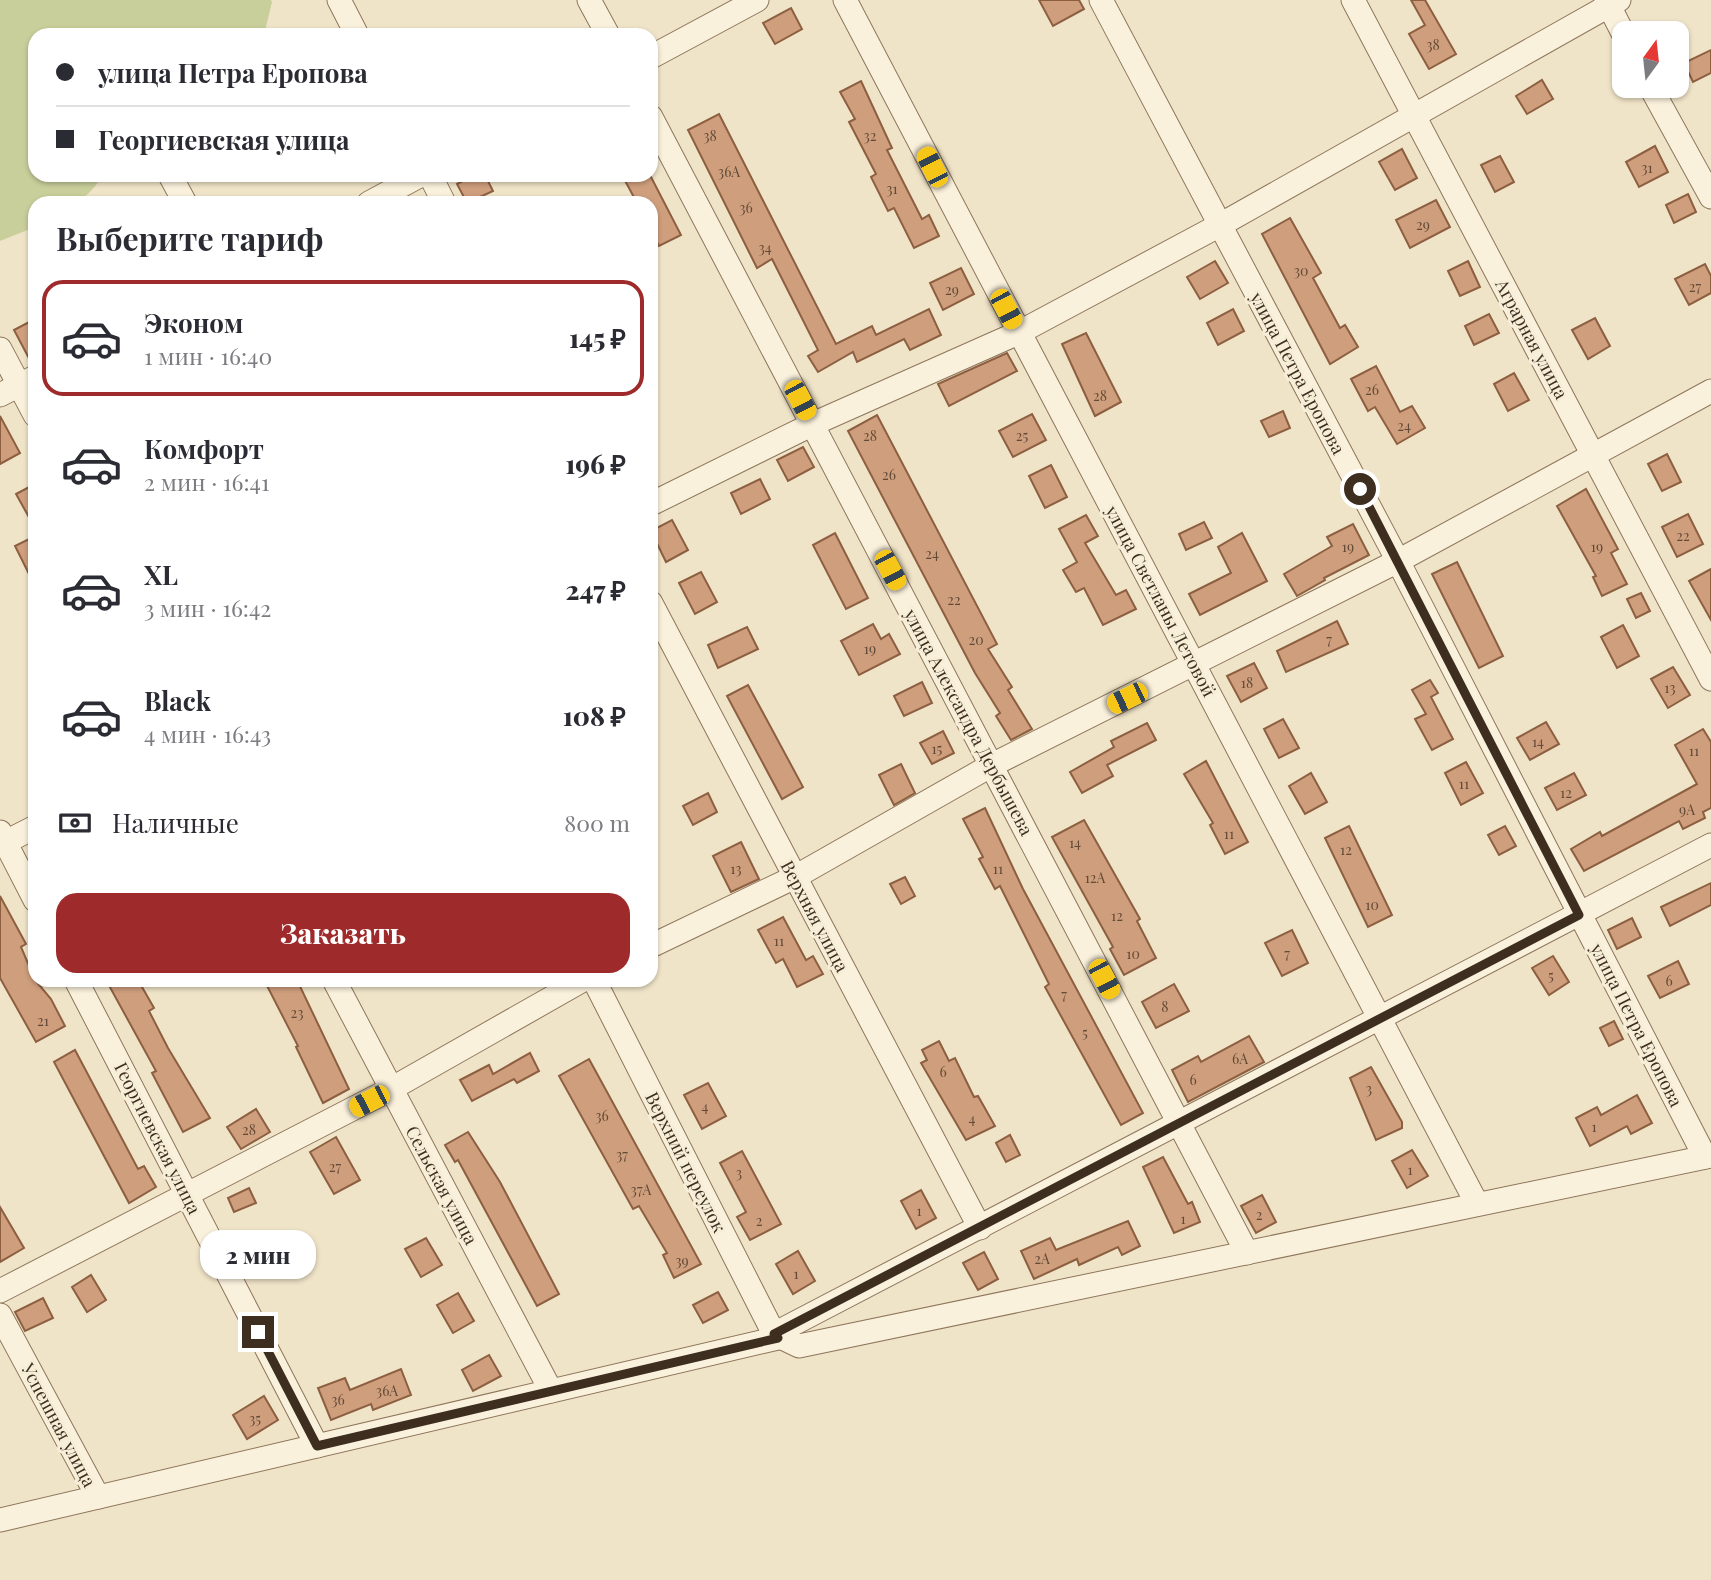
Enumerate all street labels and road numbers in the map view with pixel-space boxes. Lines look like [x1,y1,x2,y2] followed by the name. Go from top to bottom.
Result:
[1490,274,1574,403] street label: Аграрная улица
[1245,287,1351,458] street label: улица Петра Еропова
[1100,500,1222,701] street label: улица Светланы Летовой
[899,604,1039,839] street label: улица Александра Дербышева
[775,856,855,976] street label: Верхняя улица
[1585,938,1689,1111] street label: улица Петра Еропова
[109,1058,207,1218] street label: Георгиевская улица
[640,1088,732,1236] street label: Верхний переулок
[401,1121,483,1249] street label: Сельская улица
[16,1358,102,1491] street label: Успешная улица

